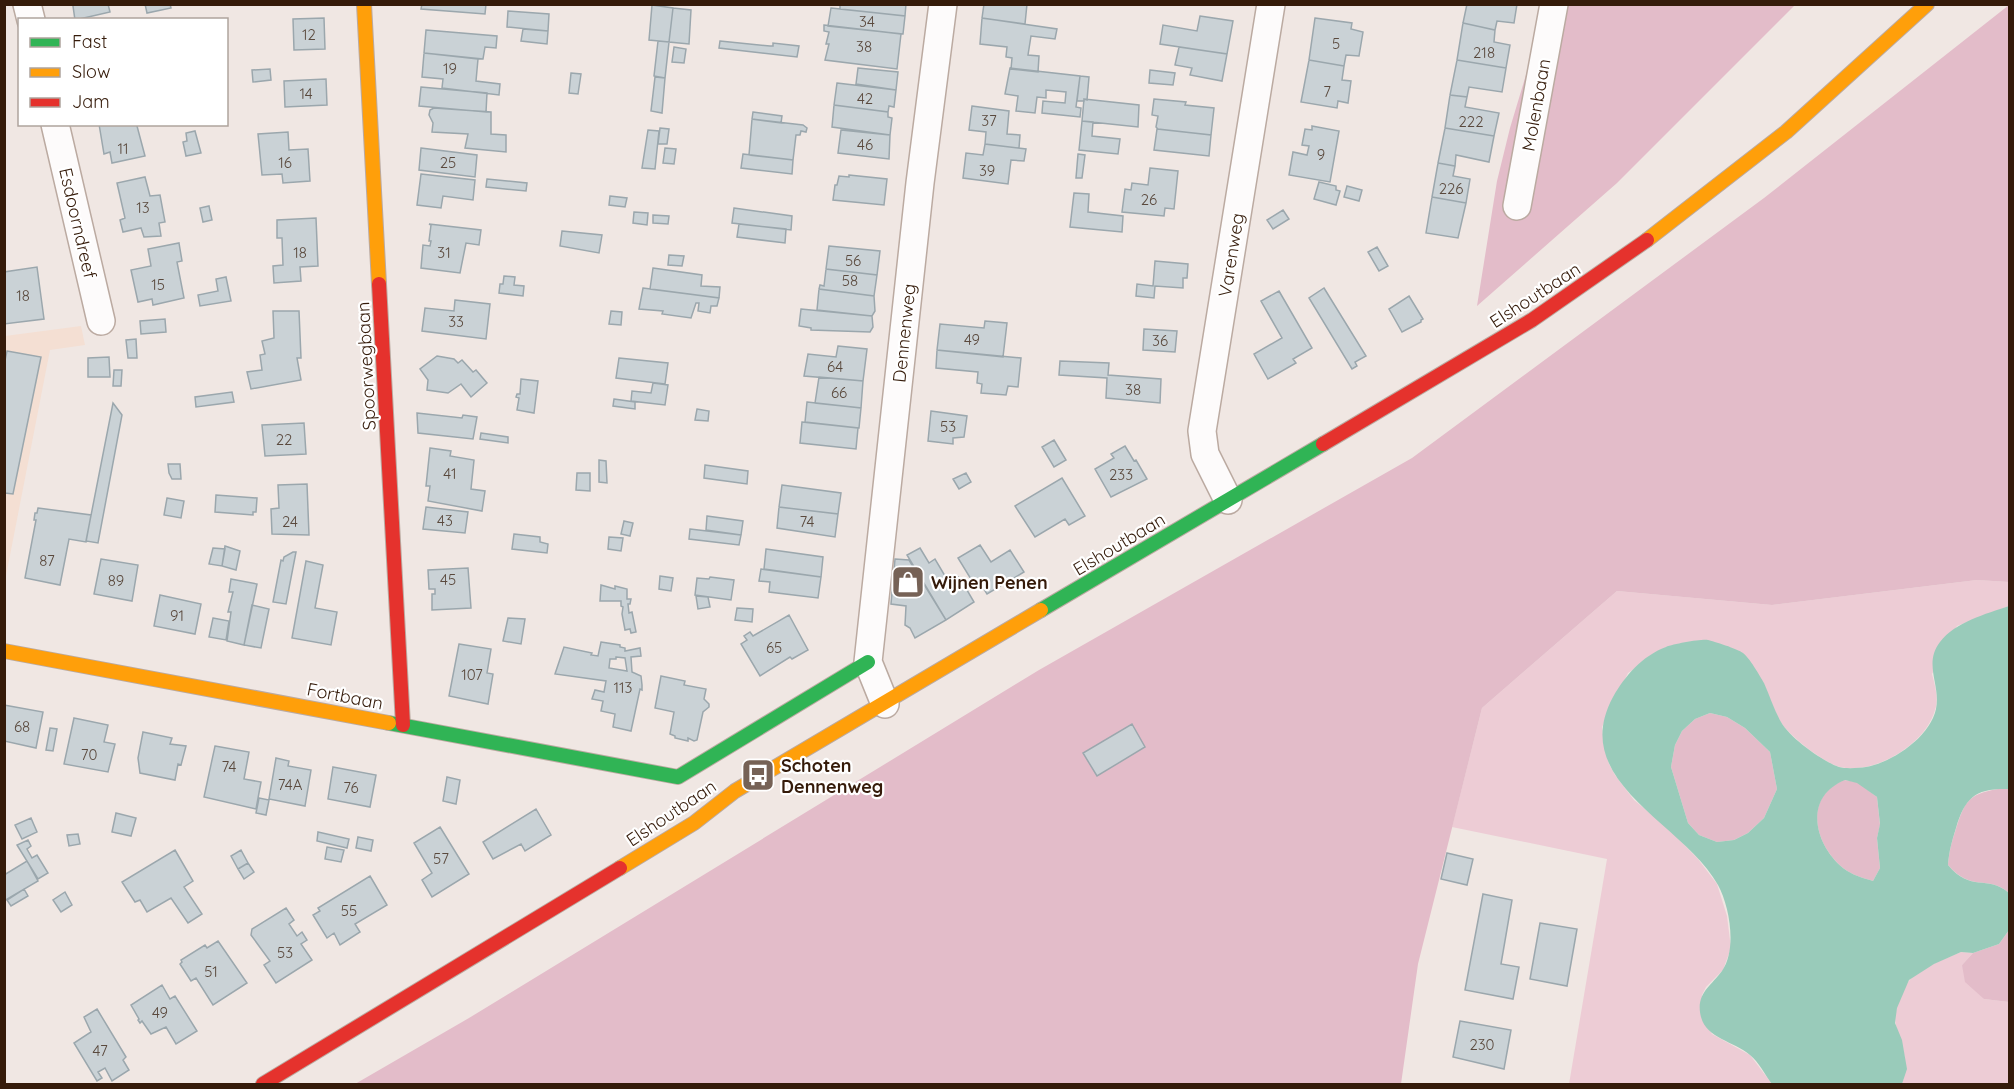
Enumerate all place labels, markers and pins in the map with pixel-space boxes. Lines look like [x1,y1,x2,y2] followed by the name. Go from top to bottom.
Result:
[890,564,926,600] shop icon: Wijnen Penen
[931,571,1048,594] place label: Wijnen Penen
[781,754,883,798] place label: Schoten Dennenweg
[740,757,776,793] bus stop icon: Schoten Dennenweg

